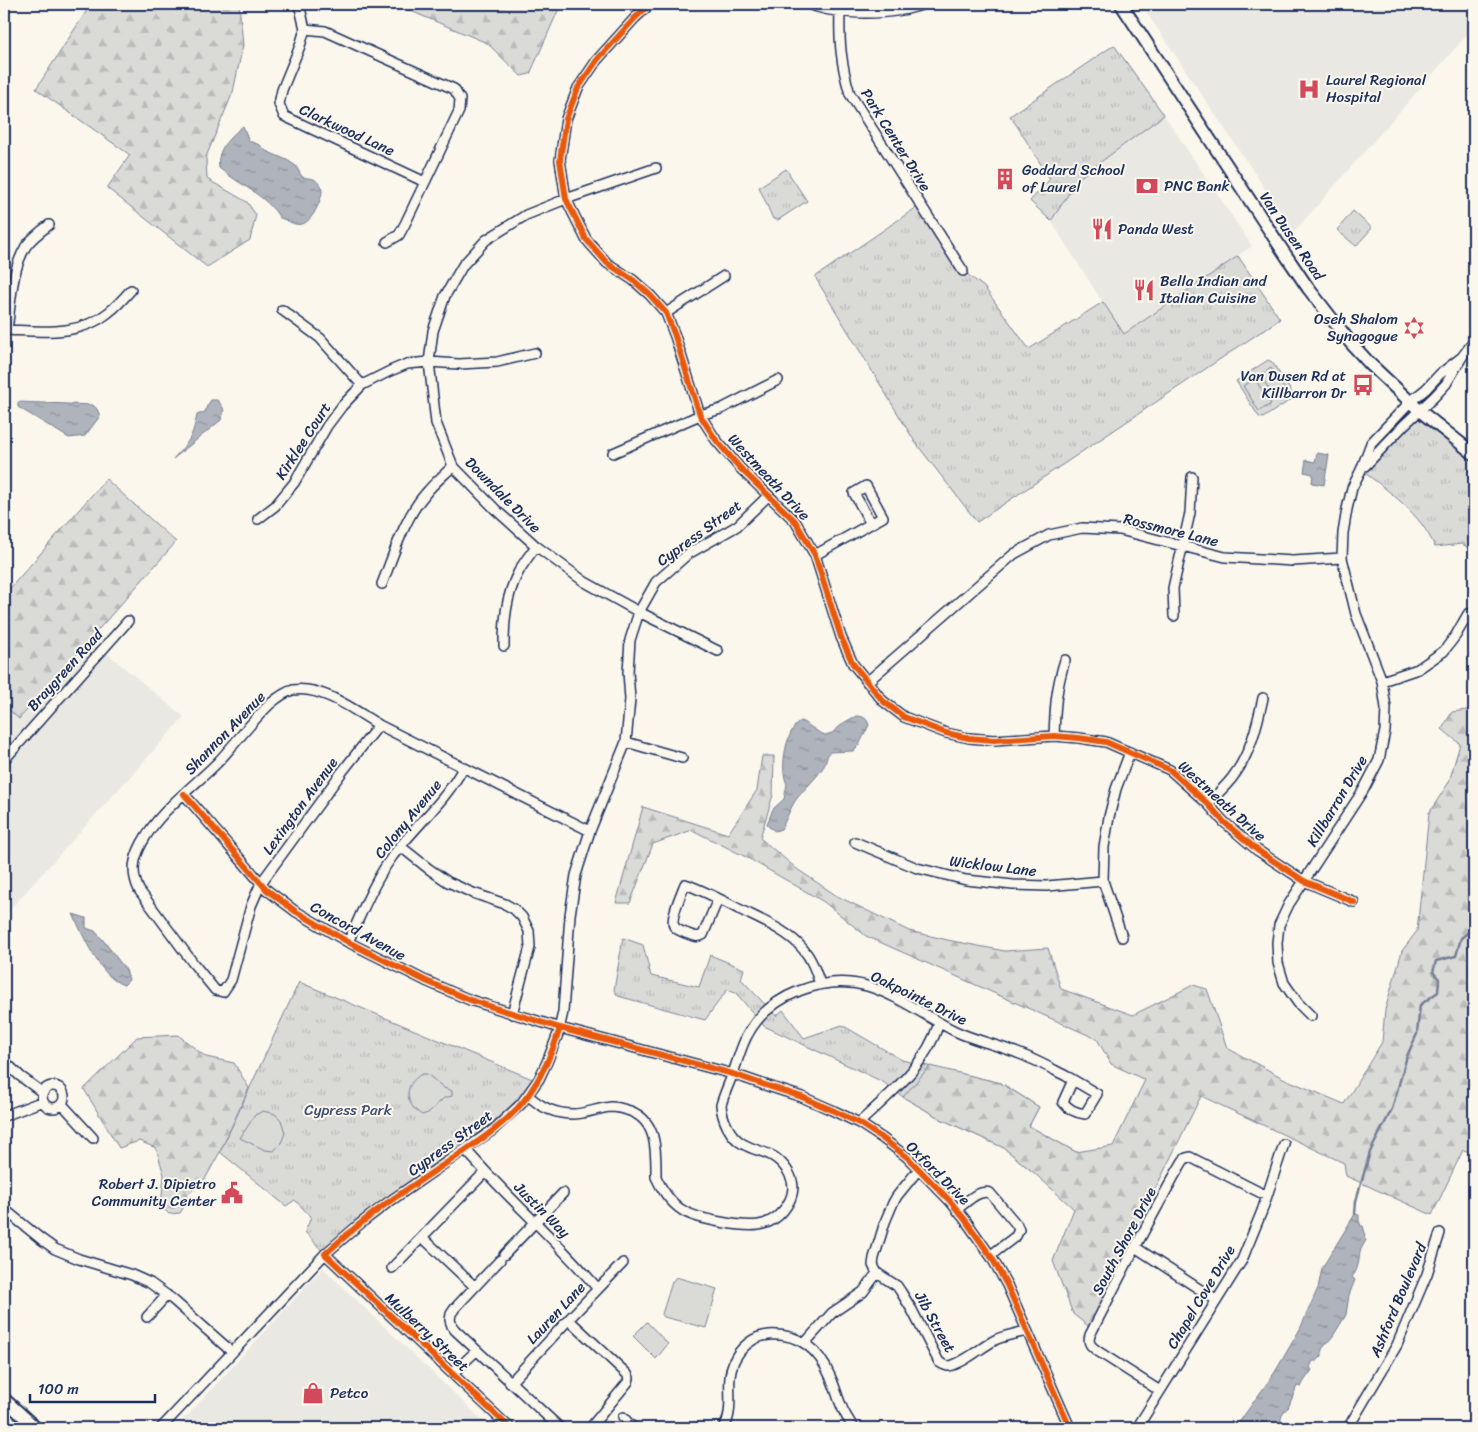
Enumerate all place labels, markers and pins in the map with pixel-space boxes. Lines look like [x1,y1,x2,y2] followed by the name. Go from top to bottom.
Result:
[1326,67,1427,110] place label: Laurel Regional Hospital
[1296,76,1322,102] hospital icon: Laurel Regional Hospital
[1022,157,1125,200] place label: Goddard School of Laurel
[992,166,1018,192] building icon: Goddard School of Laurel
[1134,173,1160,199] bank icon: PNC Bank
[1164,173,1230,199] place label: PNC Bank
[1089,216,1115,242] restaurant icon: Panda West
[1118,216,1194,242] place label: Panda West
[1159,268,1267,311] place label: Bella Indian and Italian Cuisine
[1131,277,1157,303] restaurant icon: Bella Indian and Italian Cuisine
[1314,306,1398,349] place label: Oseh Shalom Synagogue
[1401,315,1427,341] synagogue icon: Oseh Shalom Synagogue
[1241,363,1347,406] place label: Van Dusen Rd at Killbarron Dr
[1350,372,1376,398] bus stop icon: Van Dusen Rd at Killbarron Dr
[92,1171,217,1214] place label: Robert J. Dipietro Community Center
[219,1180,245,1206] public building icon: Robert J. Dipietro Community Center
[300,1380,326,1406] shop icon: Petco
[330,1380,369,1406] place label: Petco

